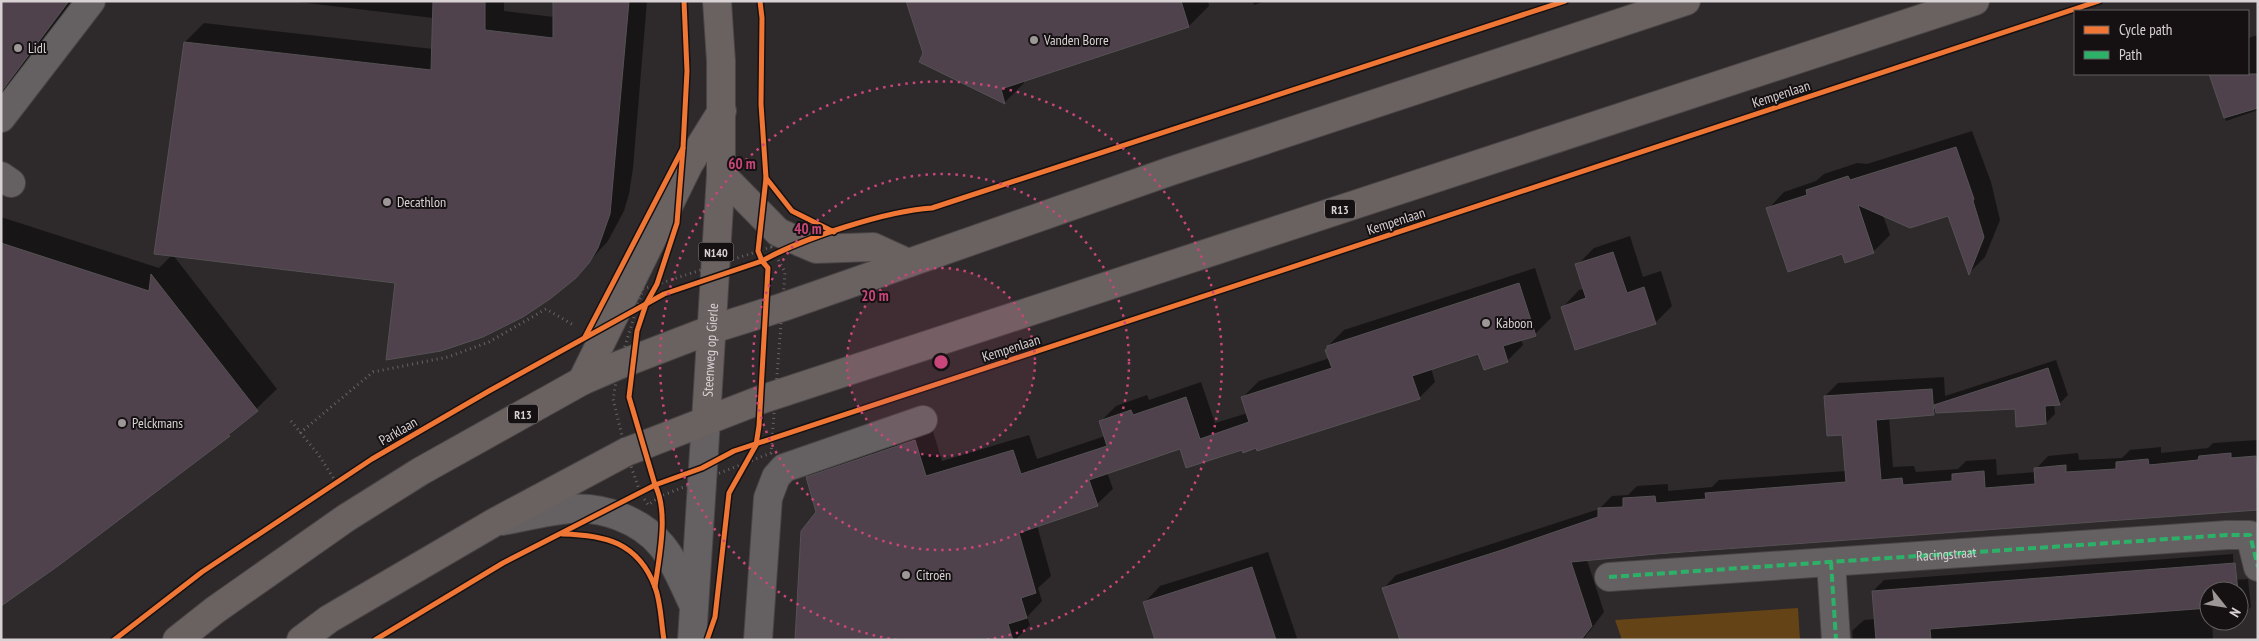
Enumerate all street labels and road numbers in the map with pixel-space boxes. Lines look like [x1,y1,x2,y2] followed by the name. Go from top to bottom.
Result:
[1750,76,1812,112] street label: Kempenlaan
[1325,200,1355,218] road number: R13
[1365,203,1427,239] street label: Kempenlaan
[698,242,734,262] road number: N140
[698,302,722,398] street label: Steenweg op Gierle
[980,330,1042,366] street label: Kempenlaan
[508,404,538,424] road number: R13
[376,413,420,449] street label: Parklaan
[1916,543,1977,565] street label: Racingstraat

